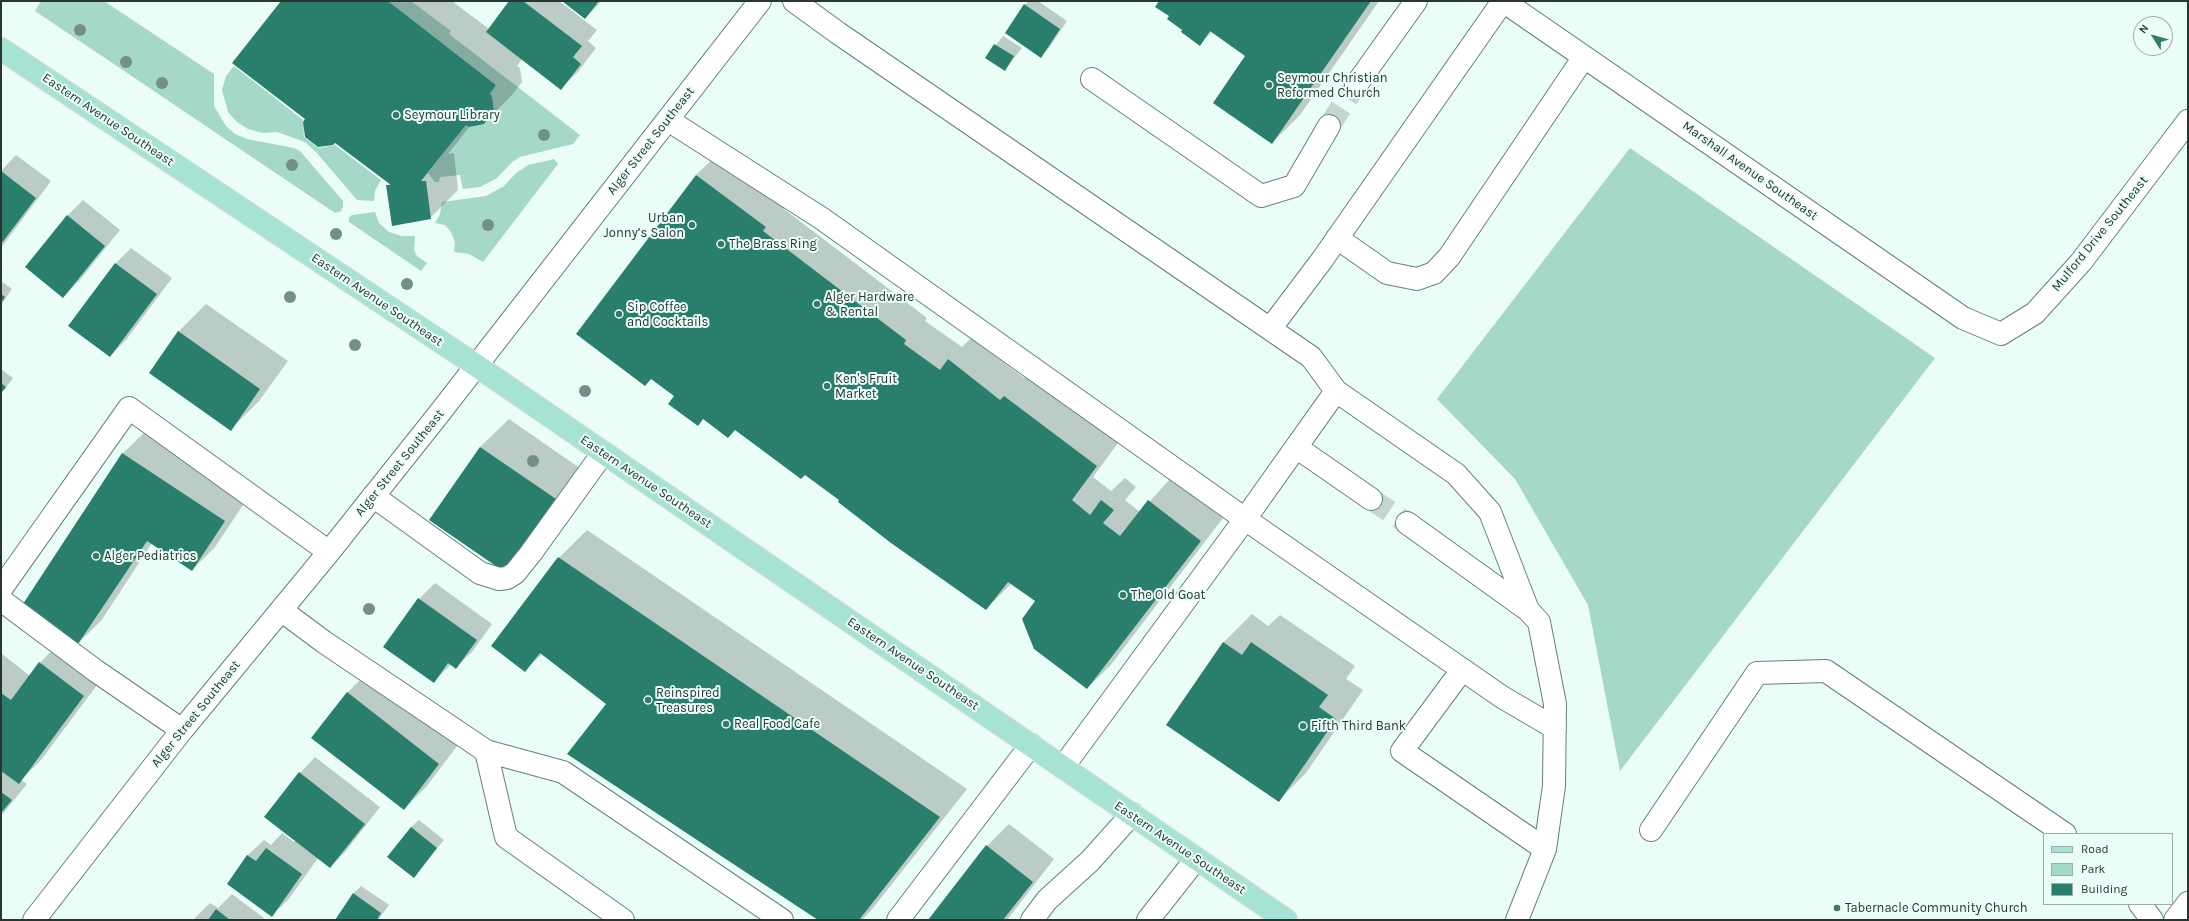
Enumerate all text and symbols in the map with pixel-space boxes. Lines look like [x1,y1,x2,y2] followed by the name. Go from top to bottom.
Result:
[2133,16,2173,56] north arrow
[2136,22,2151,36] text: N
[39,70,177,170] street label: Eastern Avenue Southeast
[1277,70,1387,101] place label: Seymour Christian Reformed Church
[1264,80,1274,90] marker: Seymour Christian Reformed Church
[604,84,698,198] street label: Alger Street Southeast
[404,107,500,123] place label: Seymour Library
[391,110,401,120] marker: Seymour Library
[1679,118,1821,224] street label: Marshall Avenue Southeast
[2049,173,2151,295] street label: Mulford Drive Southeast
[604,210,684,241] place label: Urban Jonny’s Salon
[687,220,697,230] marker: Urban Jonny’s Salon
[729,236,817,252] place label: The Brass Ring
[716,239,726,249] marker: The Brass Ring
[308,250,446,350] street label: Eastern Avenue Southeast
[825,289,914,320] place label: Alger Hardware & Rental
[627,299,708,330] place label: Sip Coffee and Cocktails
[812,299,822,309] marker: Alger Hardware & Rental
[614,309,624,319] marker: Sip Coffee and Cocktails
[835,371,897,402] place label: Ken's Fruit Market
[822,381,832,391] marker: Ken's Fruit Market
[352,406,448,520] street label: Alger Street Southeast
[577,432,715,532] street label: Eastern Avenue Southeast
[104,548,197,564] place label: Alger Pediatrics
[91,551,101,561] marker: Alger Pediatrics
[1131,587,1205,603] place label: The Old Goat
[1118,590,1128,600] marker: The Old Goat
[844,614,982,714] street label: Eastern Avenue Southeast
[148,657,244,771] street label: Alger Street Southeast
[656,685,720,716] place label: Reinspired Treasures
[643,695,653,705] marker: Reinspired Treasures
[734,716,820,732] place label: Real Food Cafe
[1311,718,1406,734] place label: Fifth Third Bank
[721,719,731,729] marker: Real Food Cafe
[1298,721,1308,731] marker: Fifth Third Bank
[1111,798,1249,898] street label: Eastern Avenue Southeast
[2043,833,2173,905] legend
[2081,842,2109,856] text: Road
[2081,862,2105,876] text: Park
[2081,882,2127,896] text: Building
[1845,900,2028,916] place label: Tabernacle Community Church
[1832,903,1842,913] marker: Tabernacle Community Church

